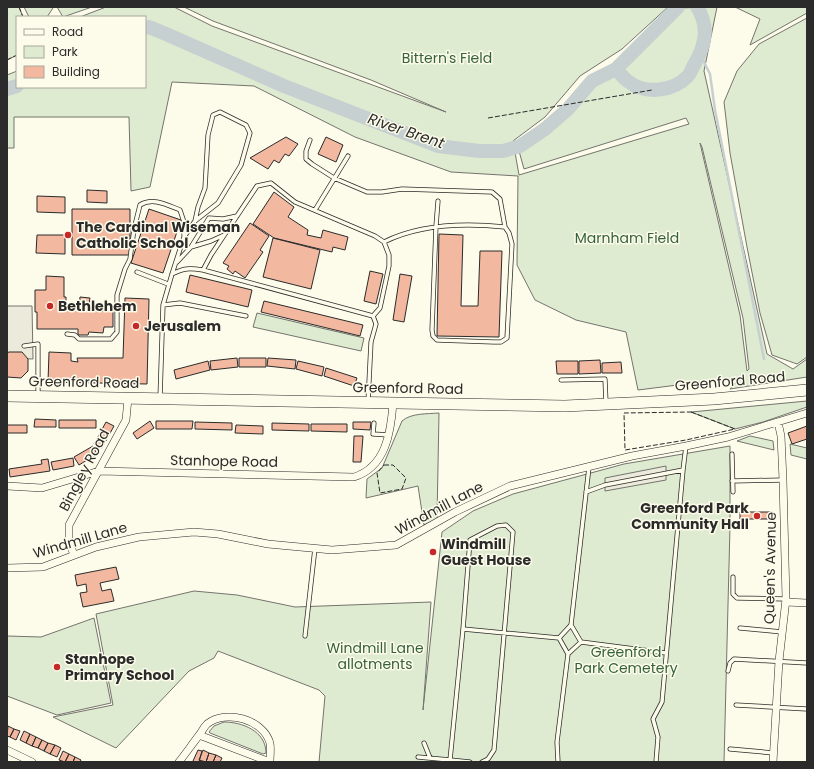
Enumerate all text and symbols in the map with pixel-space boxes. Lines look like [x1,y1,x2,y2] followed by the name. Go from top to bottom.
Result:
[16,16,146,88] legend
[52,23,83,40] text: Road
[52,43,79,60] text: Park
[402,48,492,68] park label: Bittern's Field
[52,63,100,80] text: Building
[365,108,448,154] water label: River Brent
[76,217,240,253] place label: The Cardinal Wiseman Catholic School
[575,228,679,248] park label: Marnham Field
[63,230,73,240] marker: The Cardinal Wiseman Catholic School
[58,296,137,316] place label: Bethlehem
[45,301,55,311] marker: Bethlehem
[144,316,221,336] place label: Jerusalem
[131,321,141,331] marker: Jerusalem
[674,366,786,396] street label: Greenford Road
[28,371,140,393] street label: Greenford Road
[352,377,464,399] street label: Greenford Road
[54,425,114,515] street label: Bingley Road
[170,450,278,472] street label: Stanhope Road
[391,476,487,540] street label: Windmill Lane
[631,498,749,534] place label: Greenford Park Community Hall
[752,511,762,521] marker: Greenford Park Community Hall
[759,511,781,624] street label: Queen's Avenue
[31,517,130,563] street label: Windmill Lane
[441,534,532,570] place label: Windmill Guest House
[428,547,438,557] marker: Windmill Guest House
[326,638,424,674] park label: Windmill Lane allotments
[574,642,678,678] park label: Greenford Park Cemetery
[65,649,174,685] place label: Stanhope Primary School
[52,662,62,672] marker: Stanhope Primary School

